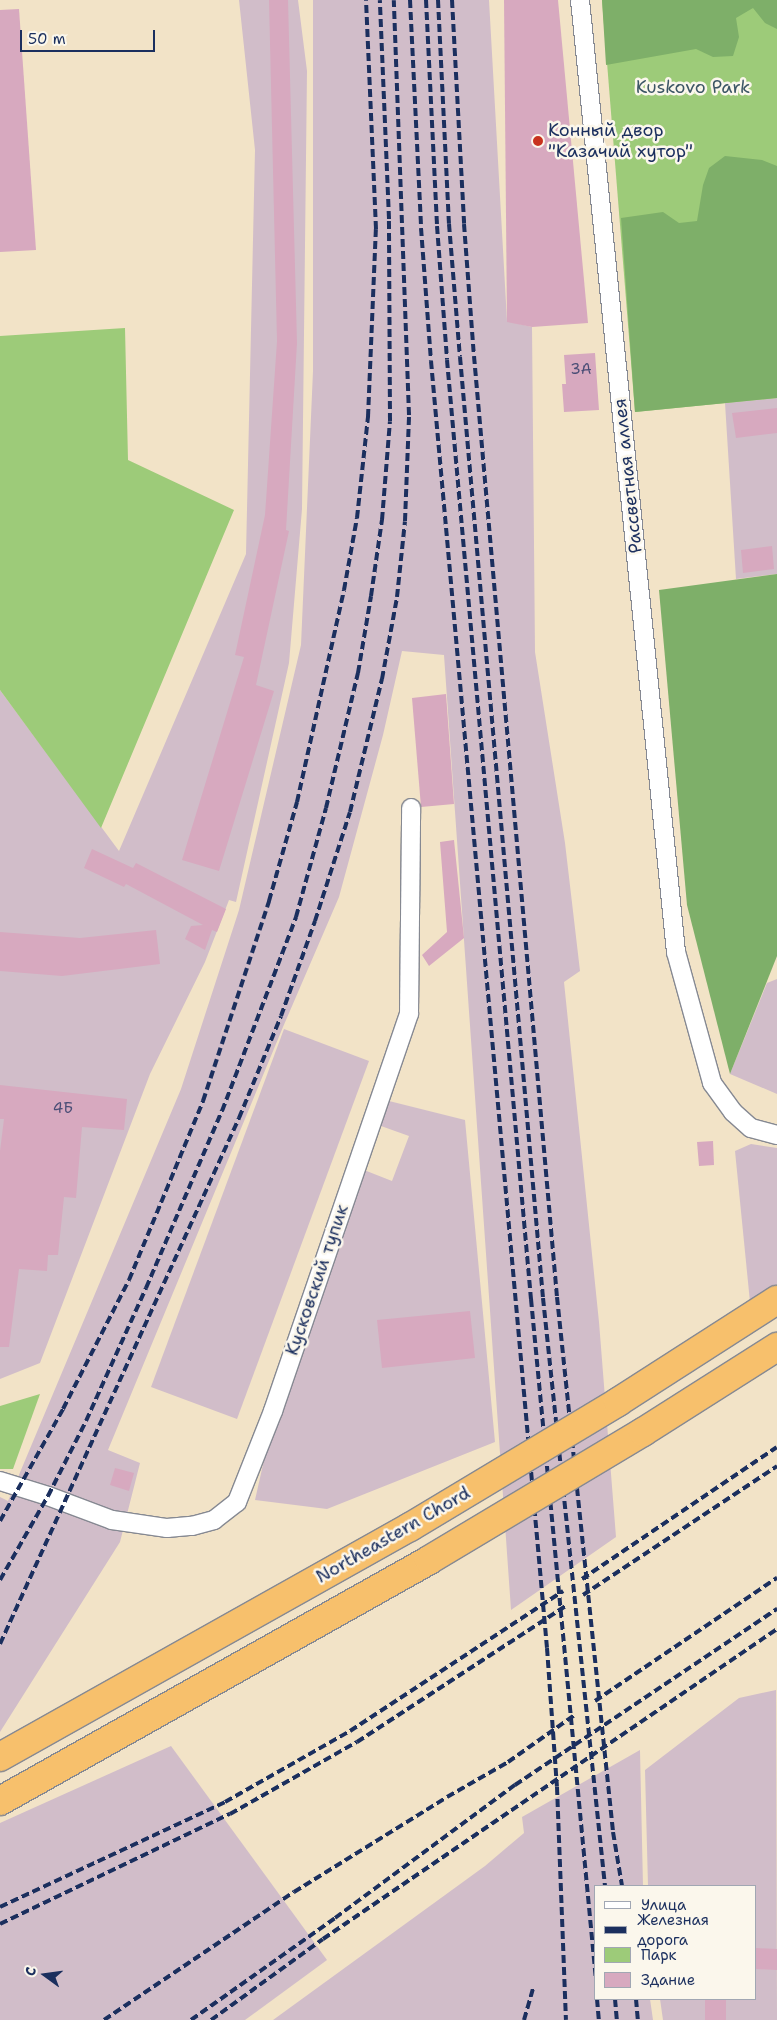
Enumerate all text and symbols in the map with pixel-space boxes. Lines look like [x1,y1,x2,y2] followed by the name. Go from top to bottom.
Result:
[22,20,158,52] scale bar
[28,29,66,49] text: 50 m
[636,76,750,98] park label: Kuskovo Park
[548,120,693,162] place label: Конный двор "Казачий хутор"
[532,135,544,147] marker: Конный двор "Казачий хутор"
[570,361,592,379] house number: 3А
[609,397,647,555] street label: Рассветная аллея
[53,1100,73,1118] house number: 4Б
[281,1202,353,1358] street label: Кусковский тупик
[312,1482,474,1588] street label: Northeastern Chord
[594,1885,757,2000] legend
[641,1895,686,1915] text: Улица
[637,1910,709,1950] text: Железная дорога
[641,1945,677,1965] text: Парк
[20,1950,70,2000] north arrow
[21,1965,40,1978] text: С
[641,1970,695,1990] text: Здание

